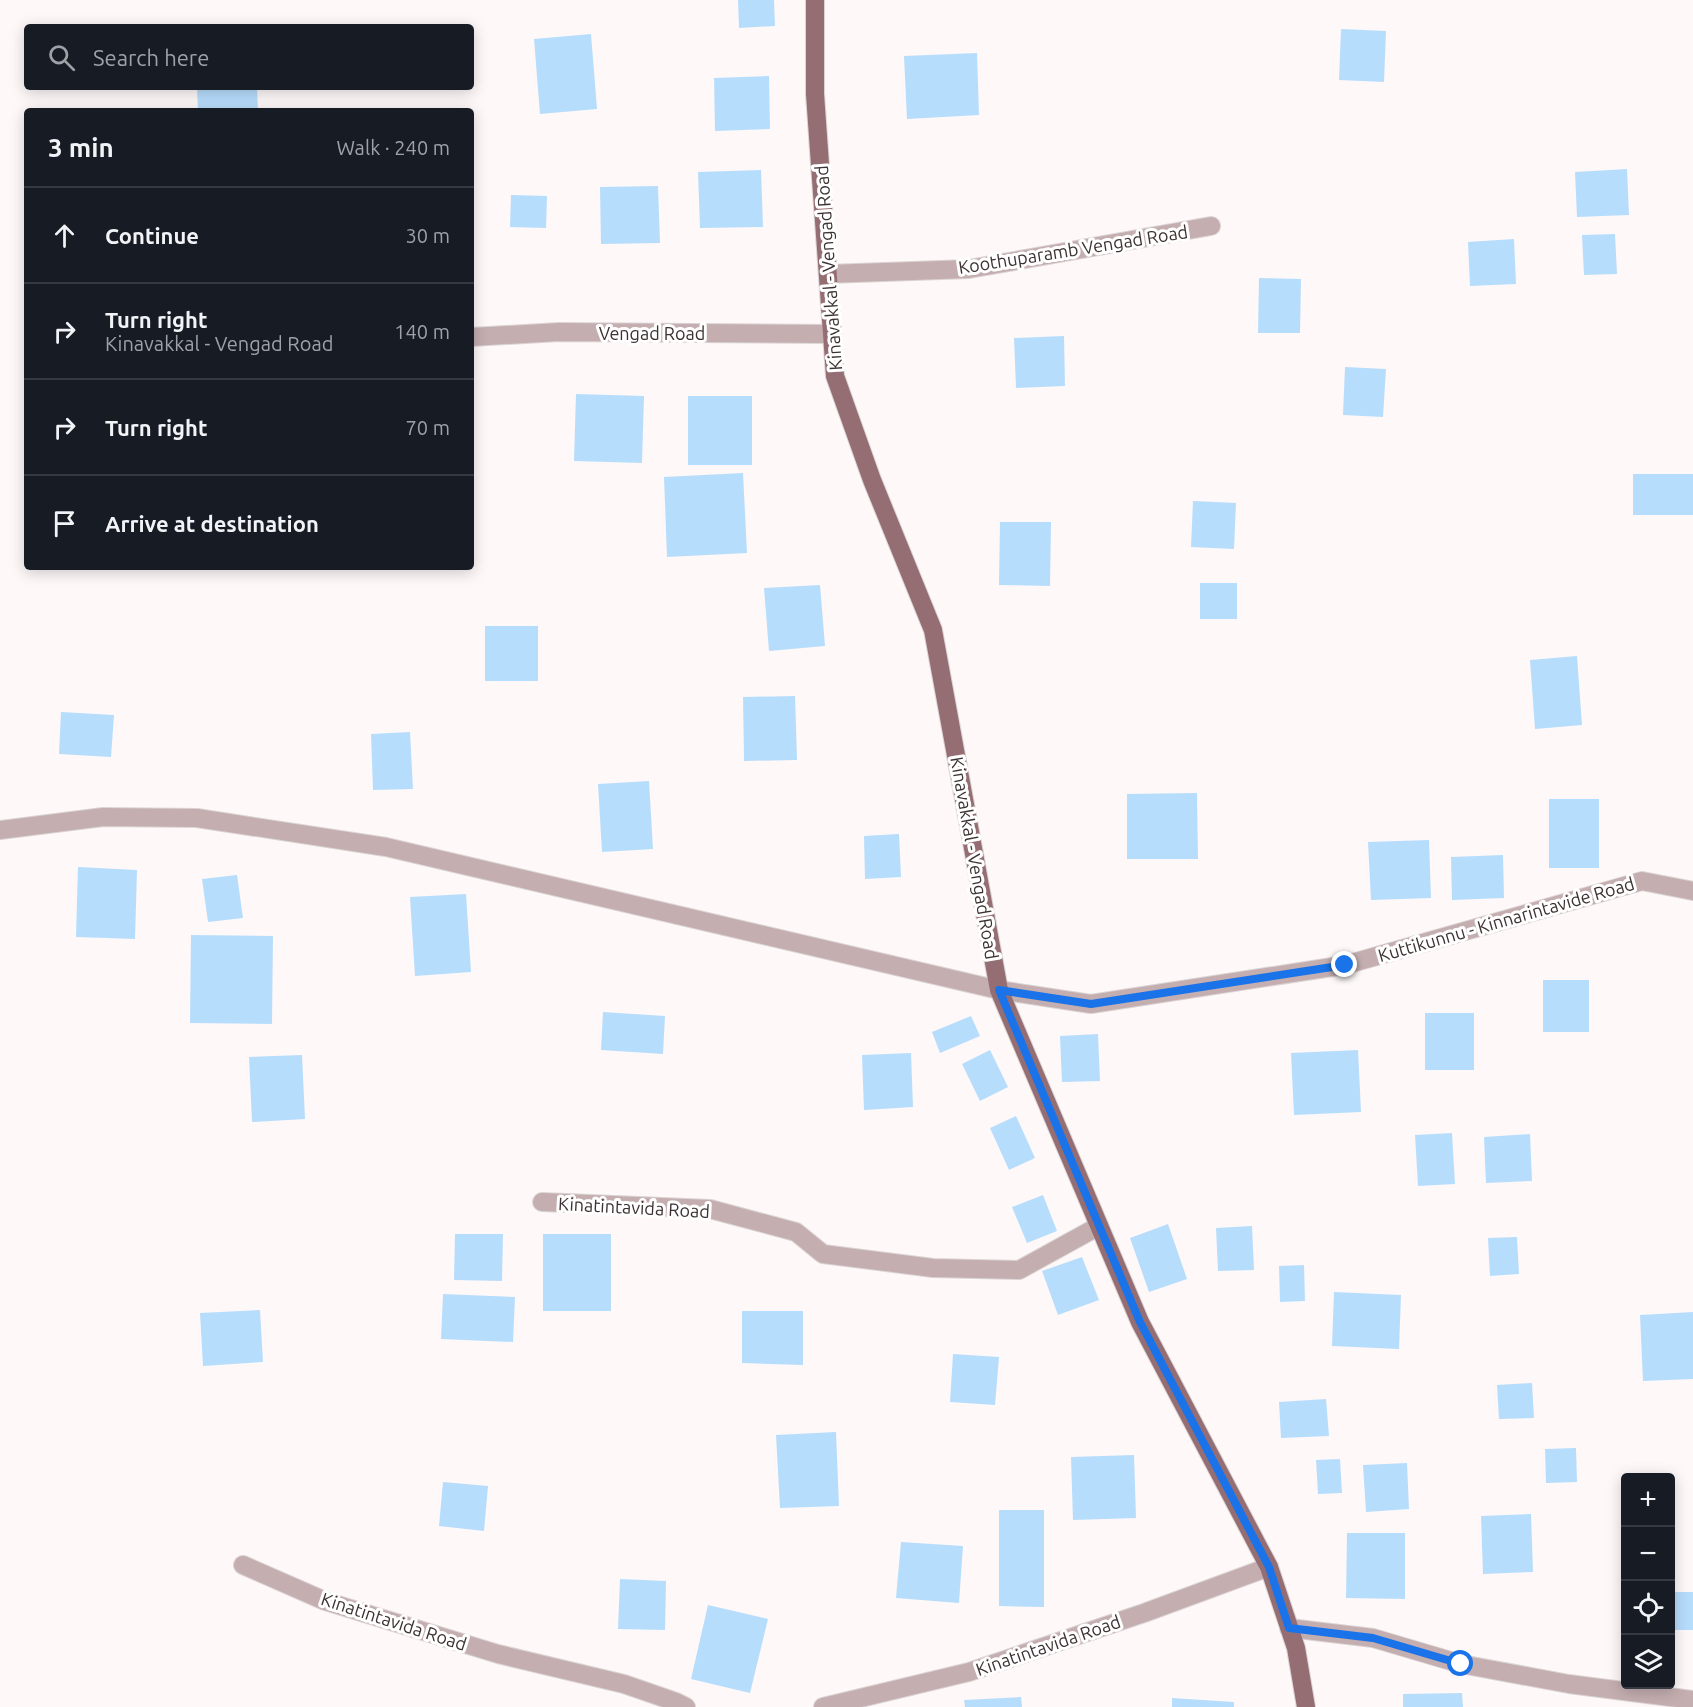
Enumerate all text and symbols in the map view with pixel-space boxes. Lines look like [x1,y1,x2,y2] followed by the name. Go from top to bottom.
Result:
[24,24,474,90] search box
[45,41,78,74] icon: search
[93,45,209,70] text: Search here
[48,133,114,162] text: 3 min
[337,136,450,159] text: Walk · 240 m
[811,165,845,371] street label: Kinavakkal - Vengad Road
[48,219,81,252] icon: ahead
[957,221,1189,277] street label: Koothuparamb Vengad Road
[105,223,199,248] text: Continue
[406,224,450,247] text: 30 m
[105,307,207,332] text: Turn right
[48,315,81,348] icon: right
[394,320,450,343] text: 140 m
[599,323,705,343] street label: Vengad Road
[105,332,333,355] text: Kinavakkal - Vengad Road
[48,411,81,444] icon: right
[105,415,207,440] text: Turn right
[406,416,450,439] text: 70 m
[48,507,81,540] icon: arrive
[105,511,319,536] text: Arrive at destination
[947,755,1003,961] street label: Kinavakkal - Vengad Road
[1375,873,1637,965] street label: Kuttikunnu - Kinnarintavide Road
[1331,951,1357,977] route end
[558,1193,710,1221] street label: Kinatintavida Road
[1621,1473,1675,1689] map controls
[1621,1473,1675,1527] button: +
[1621,1527,1675,1581] button: −
[1621,1581,1675,1635] button: locate
[319,1588,469,1654] street label: Kinatintavida Road
[973,1611,1123,1679] street label: Kinatintavida Road
[1621,1635,1675,1689] button: layers
[1447,1650,1473,1676] route start

